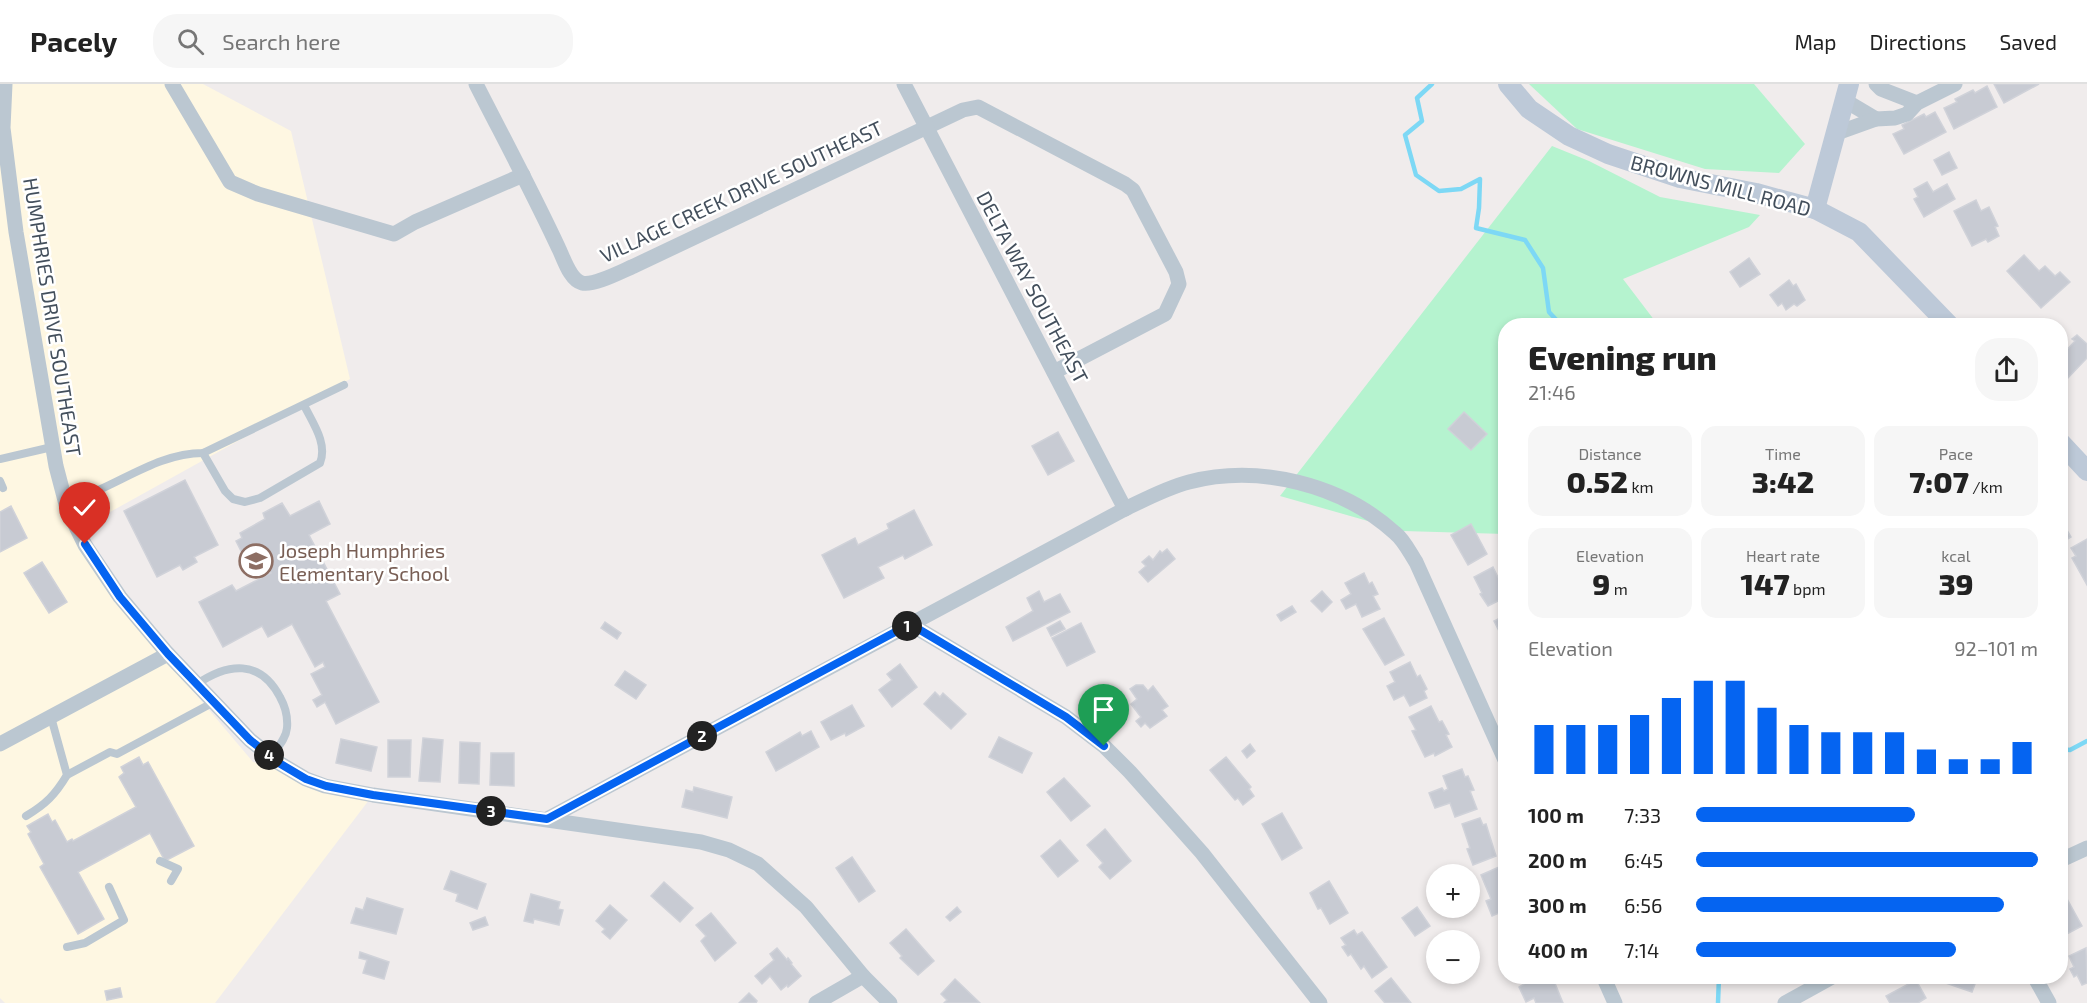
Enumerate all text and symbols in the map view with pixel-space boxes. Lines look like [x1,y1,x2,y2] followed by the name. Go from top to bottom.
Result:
[153,14,573,68] search box
[30,24,117,58] text: Pacely
[174,25,207,58] icon: search
[222,28,341,54] text: Search here
[1794,29,1837,54] text: Map
[1870,29,1966,54] text: Directions
[1999,29,2057,54] text: Saved
[596,115,886,267] street label: VILLAGE CREEK DRIVE SOUTHEAST
[1628,149,1814,221] street label: BROWNS MILL ROAD
[19,176,87,458] street label: HUMPHRIES DRIVE SOUTHEAST
[972,187,1094,387] street label: DELTA WAY SOUTHEAST
[1528,337,1717,377] text: Evening run
[1975,338,2038,401] button: share
[1528,380,1576,404] text: 21:46
[1578,444,1642,463] text: Distance
[1765,444,1801,463] text: Time
[1939,444,1973,463] text: Pace
[1566,463,1628,499] text: 0.52
[1752,463,1814,499] text: 3:42
[1909,463,1969,499] text: 7:07
[1628,477,1654,496] text: km
[1969,477,2003,496] text: /km
[59,482,110,544] pin
[68,491,101,524] icon: check
[279,538,449,585] place label: Joseph Humphries Elementary School
[238,543,274,579] school or university icon: Joseph Humphries Elementary School
[1576,546,1644,565] text: Elevation
[1746,546,1820,565] text: Heart rate
[1941,546,1971,565] text: kcal
[1592,565,1610,601] text: 9
[1740,565,1790,601] text: 147
[1938,565,1974,601] text: 39
[1610,579,1628,598] text: m
[1790,579,1826,598] text: bpm
[892,611,922,641] pin: 1
[904,616,910,635] text: 1
[1528,636,1613,660] text: Elevation
[1954,636,2038,660] text: 92–101 m
[1078,684,1129,746] pin
[1087,693,1120,726] icon: arrive
[687,721,717,751] pin: 2
[697,726,707,745] text: 2
[254,740,284,770] pin: 4
[264,745,274,764] text: 4
[476,796,506,826] pin: 3
[486,801,496,820] text: 3
[1528,803,1584,827] text: 100 m
[1624,803,1661,827] text: 7:33
[1528,848,1587,872] text: 200 m
[1624,848,1663,872] text: 6:45
[1426,864,1480,984] map controls
[1426,864,1480,918] button: +
[1528,893,1587,917] text: 300 m
[1624,893,1662,917] text: 6:56
[1426,930,1480,984] button: −
[1528,938,1588,962] text: 400 m
[1624,938,1659,962] text: 7:14

